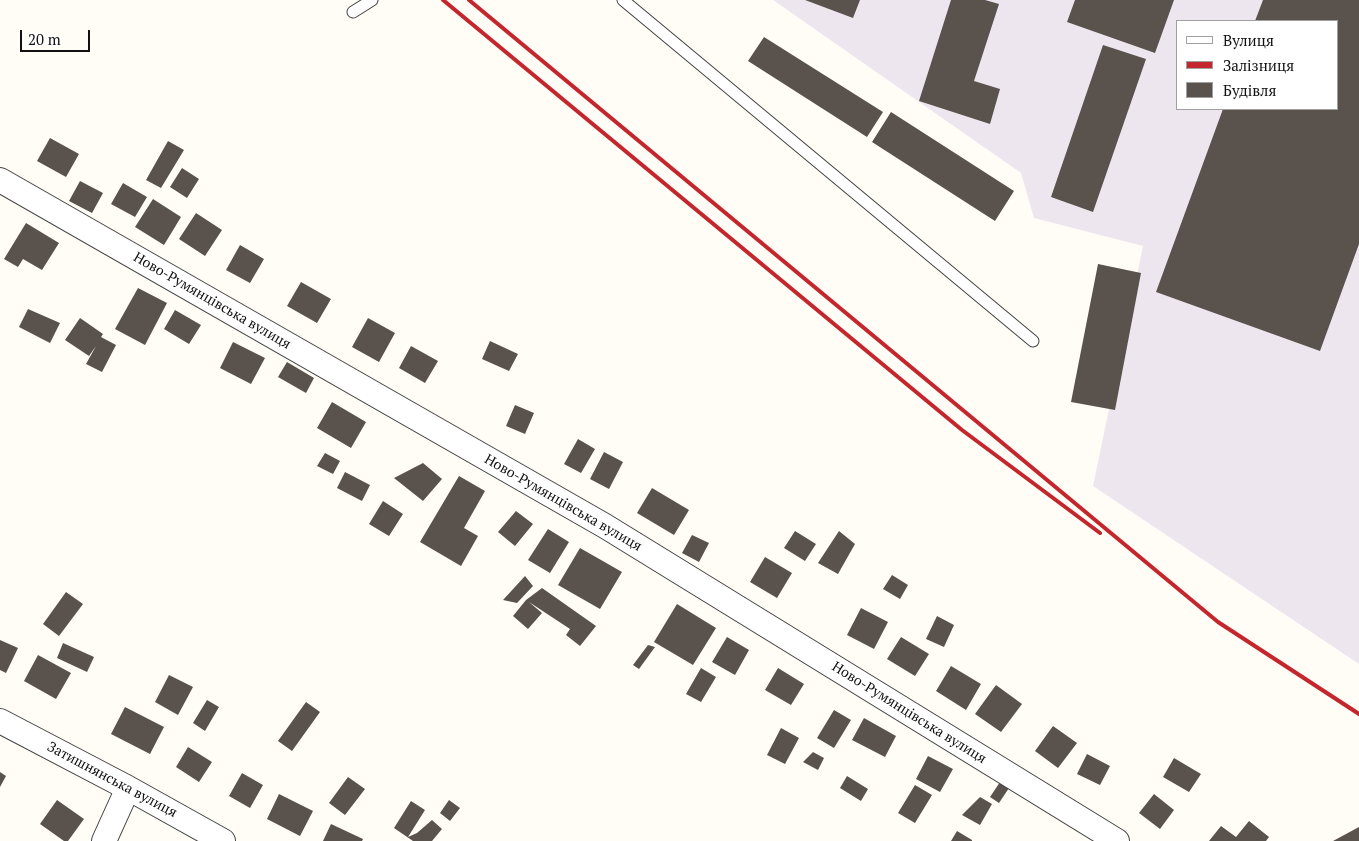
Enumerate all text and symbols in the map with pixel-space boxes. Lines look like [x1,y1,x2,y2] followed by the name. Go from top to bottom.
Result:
[22,20,92,52] scale bar
[1176,20,1339,110] legend
[28,29,61,49] text: 20 m
[1223,30,1274,50] text: Вулиця
[1223,55,1294,75] text: Залізниця
[1223,80,1276,100] text: Будівля
[130,249,294,353] street label: Ново-Румянцівська вулиця
[481,451,645,555] street label: Ново-Румянцівська вулиця
[829,658,989,768] street label: Ново-Румянцівська вулиця
[44,739,180,821] street label: Затишнянська вулиця

